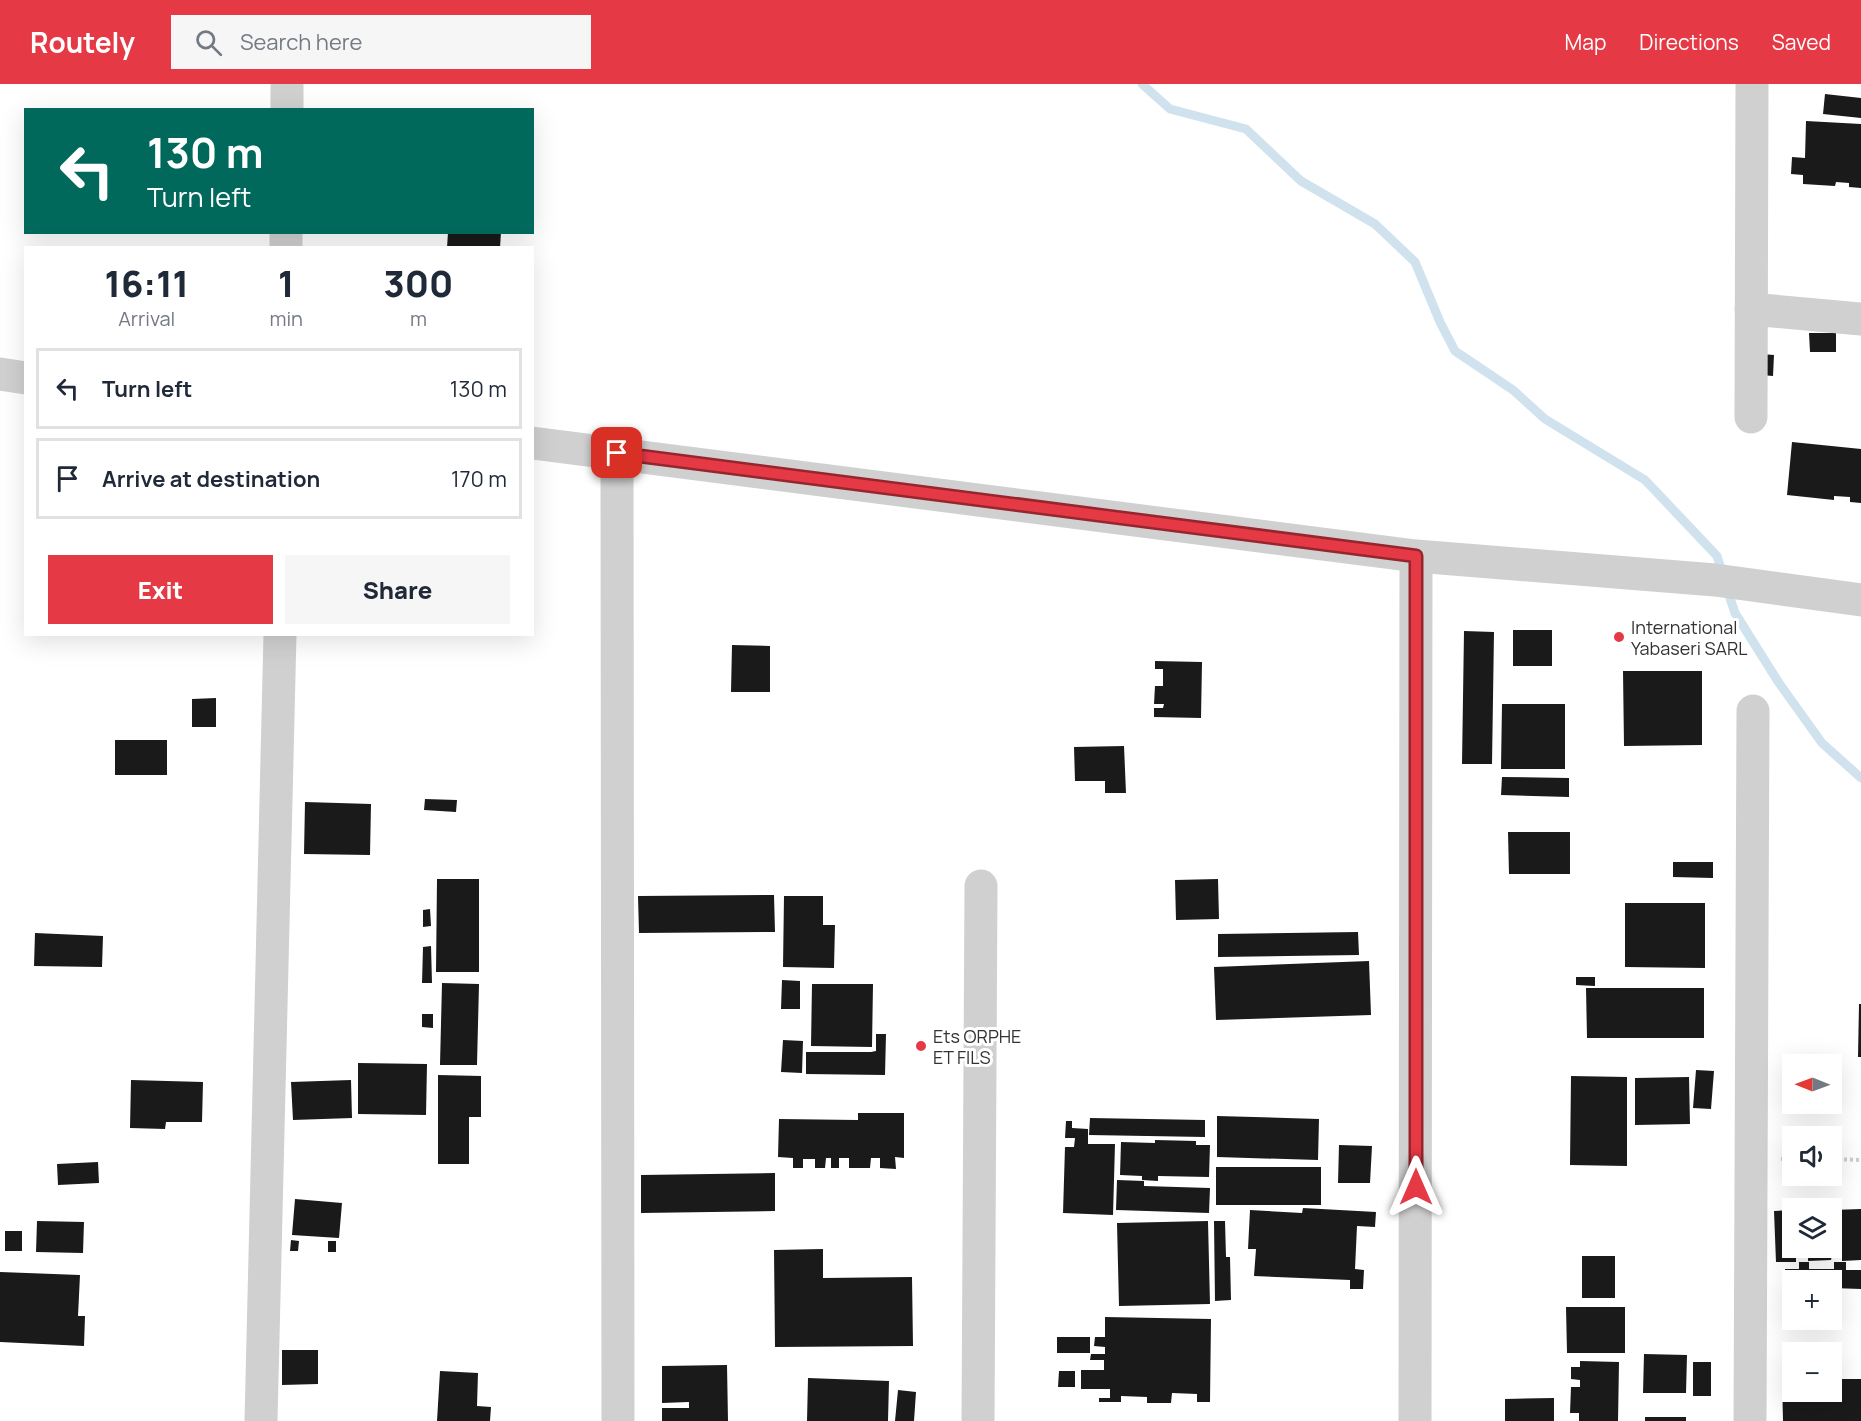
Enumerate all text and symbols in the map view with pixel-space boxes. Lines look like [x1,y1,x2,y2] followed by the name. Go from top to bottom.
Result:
[171,15,591,69] search box
[30,23,135,61] text: Routely
[192,26,225,59] icon: search
[240,27,362,57] text: Search here
[1565,28,1606,56] text: Map
[1639,28,1739,56] text: Directions
[1772,28,1831,56] text: Saved
[147,123,264,181] text: 130 m
[48,132,126,210] icon: left
[147,178,251,215] text: Turn left
[105,259,189,308] text: 16:11
[278,259,294,308] text: 1
[384,259,453,308] text: 300
[118,305,175,332] text: Arrival
[269,305,303,332] text: min
[410,305,427,332] text: m
[51,372,84,405] icon: left
[102,374,192,404] text: Turn left
[450,374,507,404] text: 130 m
[591,427,642,478] pin
[600,436,633,469] icon: arrive
[51,462,84,495] icon: arrive
[102,464,320,494] text: Arrive at destination
[451,464,507,494] text: 170 m
[48,555,273,624] button: Exit
[285,555,510,624] button: Share
[1631,615,1748,660] place label: International Yabaseri SARL
[1612,630,1626,644] marker: International Yabaseri SARL
[933,1024,1021,1069] place label: Ets ORPHE ET FILS
[914,1039,928,1053] marker: Ets ORPHE ET FILS
[1782,1054,1842,1114] north arrow
[1782,1054,1842,1402] map controls
[1782,1126,1842,1186] button: sound
[1384,1155,1448,1219] position arrow
[1782,1198,1842,1258] button: layers
[1782,1270,1842,1330] button: +
[1782,1342,1842,1402] button: −

